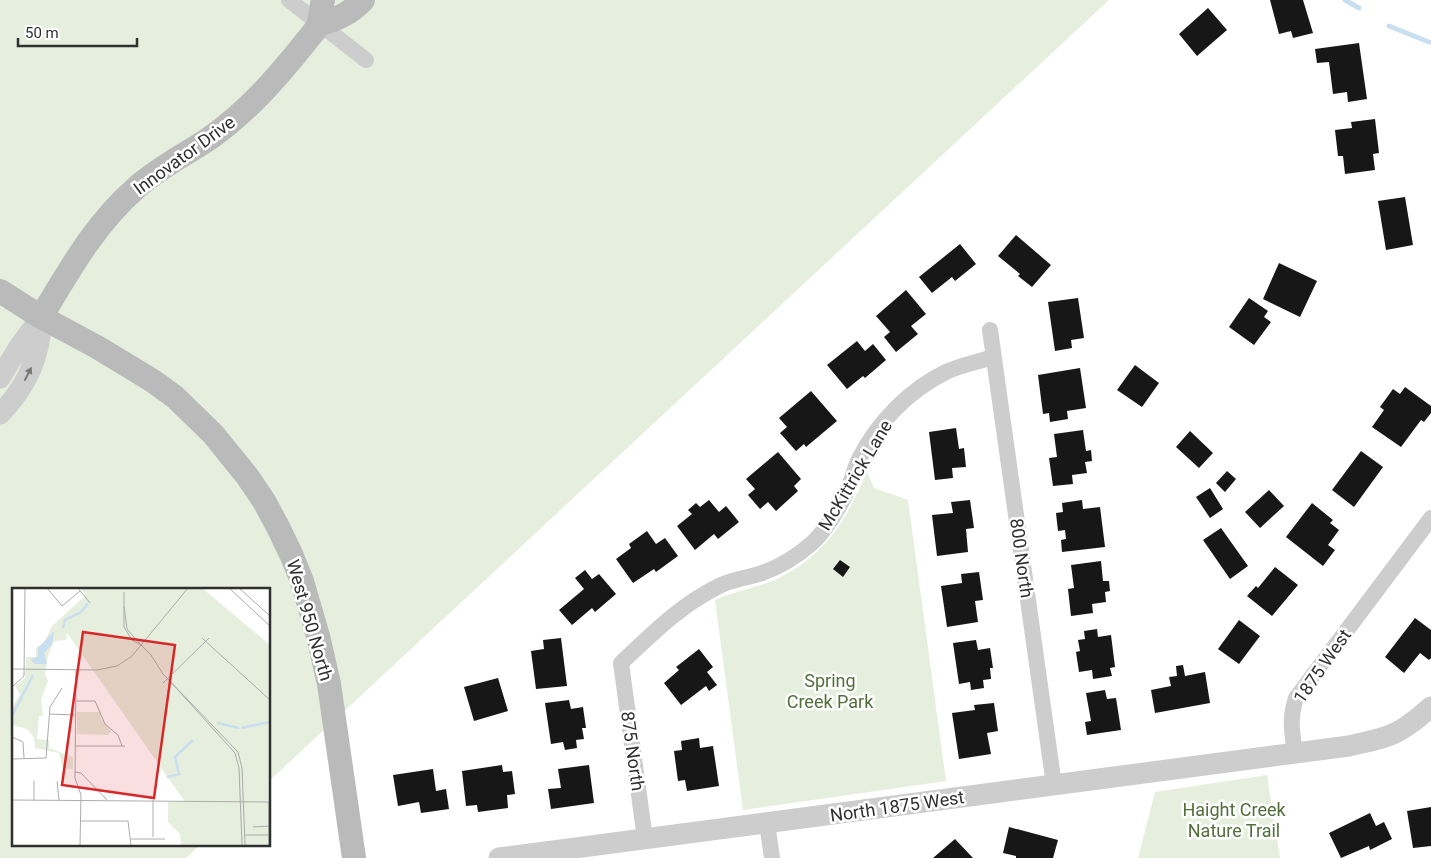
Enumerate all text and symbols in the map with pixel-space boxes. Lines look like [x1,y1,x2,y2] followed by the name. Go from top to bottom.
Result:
[18,15,136,47] scale bar
[25,24,59,42] text: 50 m
[129,111,239,199] street label: Innovator Drive
[24,367,32,382] one-way arrow
[814,416,896,534] street label: McKittrick Lane
[1006,517,1038,599] street label: 800 North
[283,557,337,683] street label: West 950 North
[12,588,270,846] inset map
[1289,625,1355,707] street label: 1875 West
[787,670,874,712] park label: Spring Creek Park
[617,710,649,792] street label: 875 North
[829,786,966,826] street label: North 1875 West
[1182,799,1286,841] park label: Haight Creek Nature Trail

